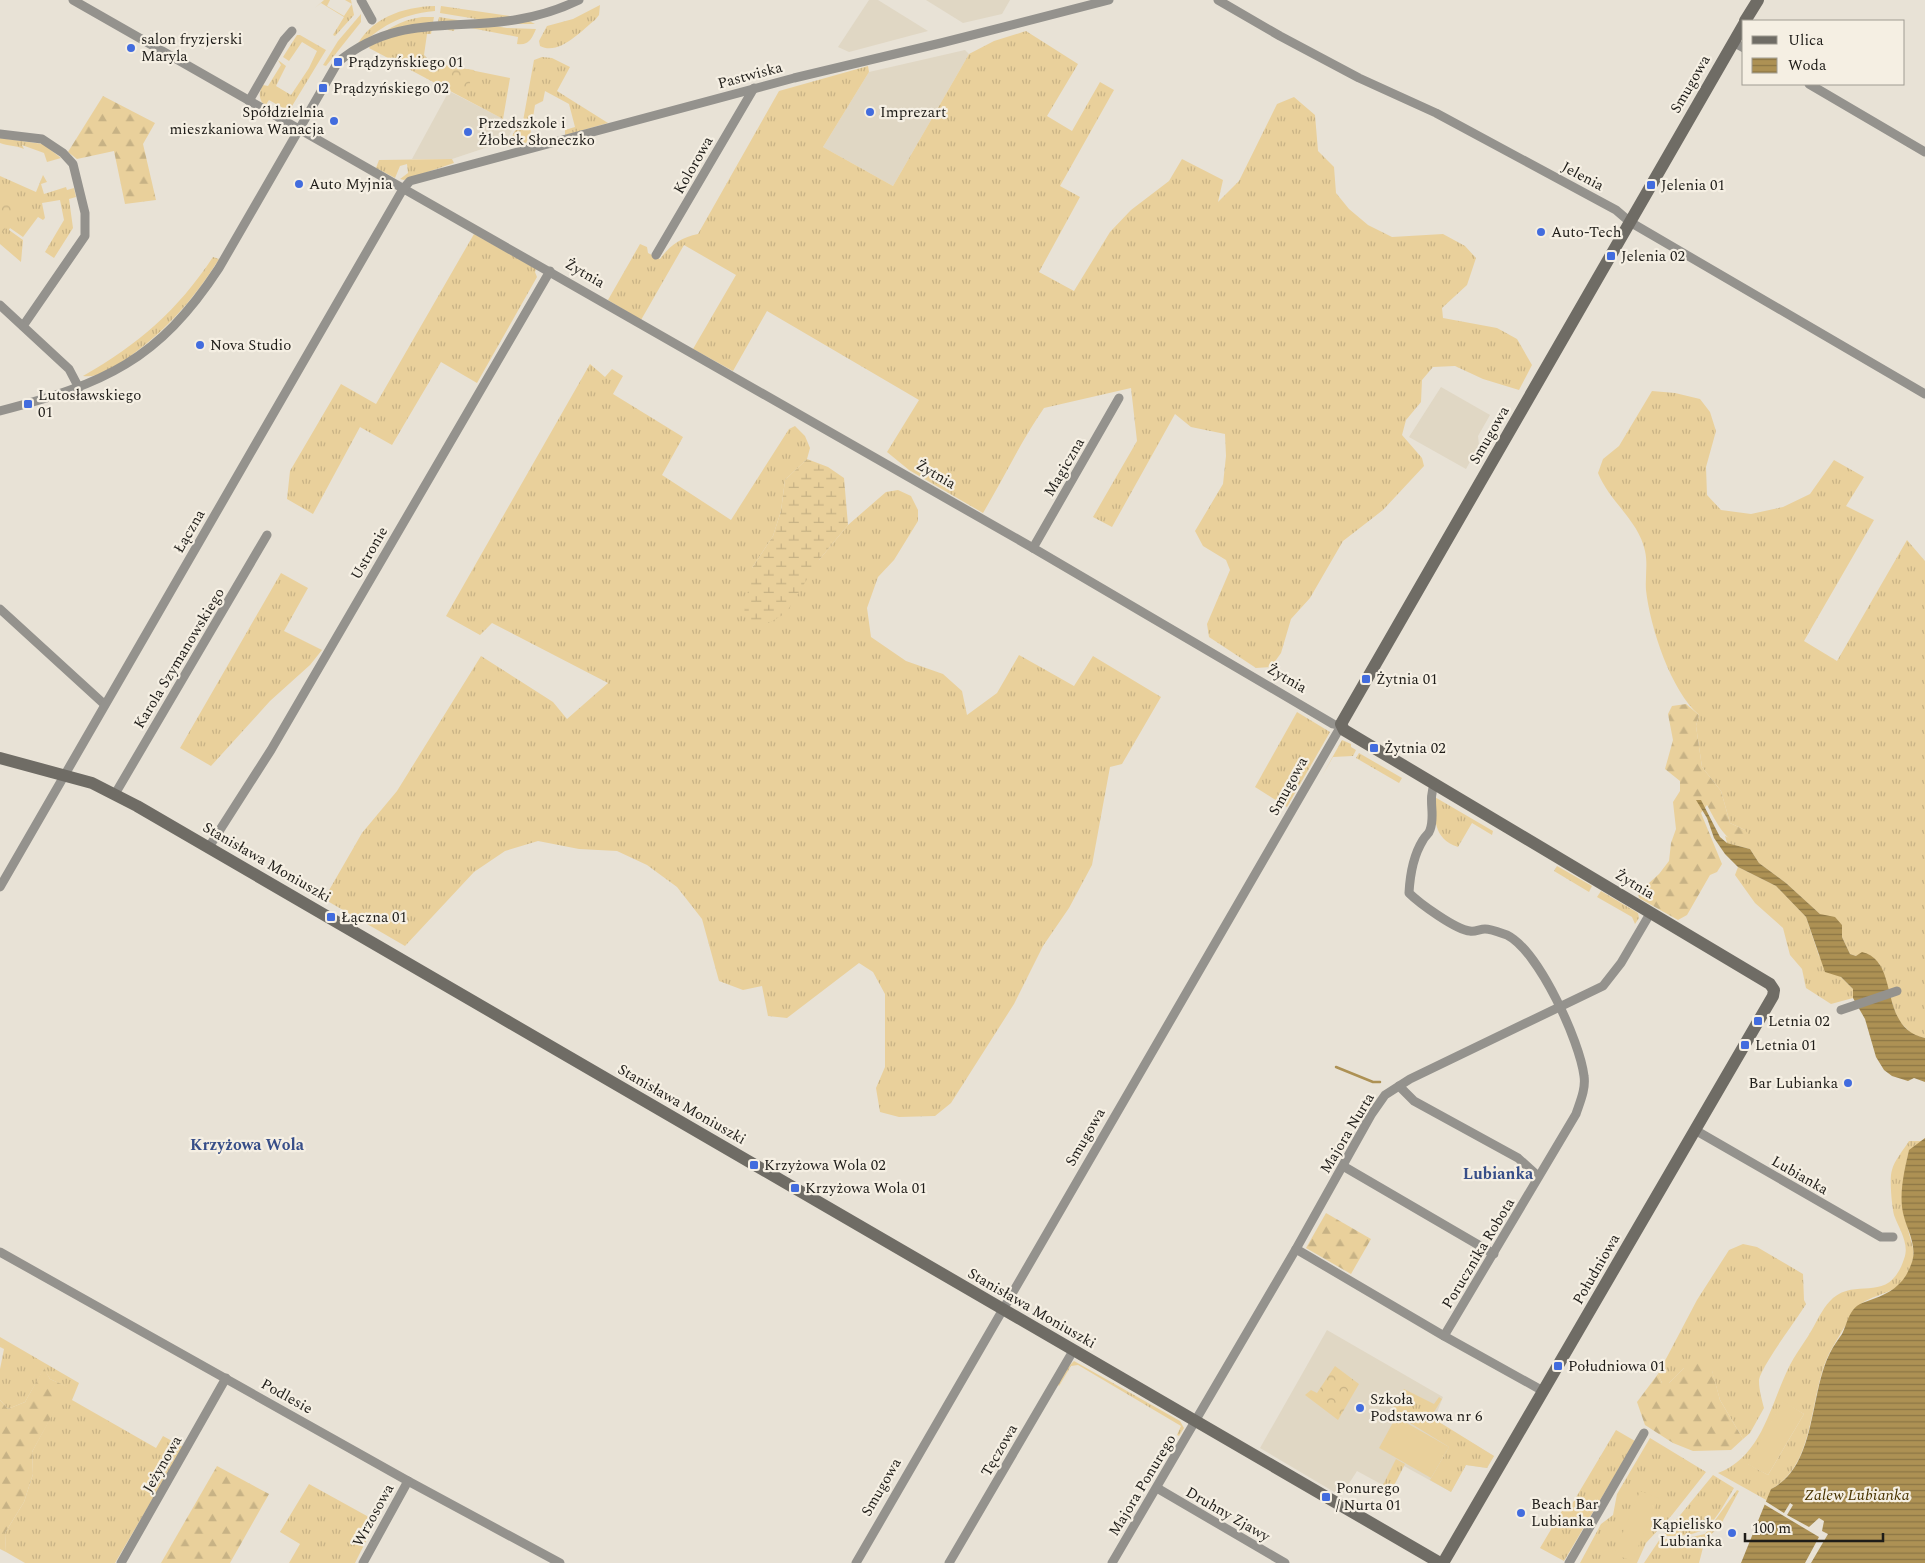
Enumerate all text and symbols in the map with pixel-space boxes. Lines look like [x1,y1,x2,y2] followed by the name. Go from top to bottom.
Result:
[1742,20,1905,85] legend
[141,28,242,68] place label: salon fryzjerski Maryla
[1788,29,1824,52] text: Ulica
[125,42,137,54] marker: salon fryzjerski Maryla
[1664,50,1717,118] street label: Smugowa
[348,51,464,74] place label: Prądzyńskiego 01
[1788,54,1827,77] text: Woda
[332,56,344,68] marker: Prądzyńskiego 01
[715,56,786,95] street label: Pastwiska
[333,77,449,100] place label: Prądzyńskiego 02
[317,82,329,94] marker: Prądzyńskiego 02
[170,101,325,141] place label: Spółdzielnia mieszkaniowa Wanacja
[880,101,946,124] place label: Imprezart
[864,106,876,118] marker: Imprezart
[478,112,595,152] place label: Przedszkole i Żłobek Słoneczko
[328,115,340,127] marker: Spółdzielnia mieszkaniowa Wanacja
[462,126,474,138] marker: Przedszkole i Żłobek Słoneczko
[668,131,720,199] street label: Kolorowa
[1557,156,1609,198] street label: Jelenia
[309,173,393,196] place label: Auto Myjnia
[1661,174,1725,197] place label: Jelenia 01
[293,178,305,190] marker: Auto Myjnia
[1645,179,1657,191] marker: Jelenia 01
[1551,221,1622,244] place label: Auto-Tech
[1535,226,1547,238] marker: Auto-Tech
[1621,245,1685,268] place label: Jelenia 02
[1605,250,1617,262] marker: Jelenia 02
[560,253,610,294] street label: Żytnia
[210,334,291,357] place label: Nova Studio
[194,339,206,351] marker: Nova Studio
[38,384,141,424] place label: Lutosławskiego 01
[22,398,34,410] marker: Lutosławskiego 01
[1463,401,1516,469] street label: Smugowa
[1038,433,1091,501] street label: Magiczna
[911,454,961,495] street label: Żytnia
[168,504,212,557] street label: Łączna
[345,522,394,584] street label: Ustronie
[128,583,231,733] street label: Karola Szymanowskiego
[1262,658,1312,699] street label: Żytnia
[1376,668,1438,691] place label: Żytnia 01
[1360,673,1372,685] marker: Żytnia 01
[1384,737,1446,760] place label: Żytnia 02
[1368,742,1380,754] marker: Żytnia 02
[1263,752,1314,820] street label: Smugowa
[198,816,335,909] street label: Stanisława Moniuszki
[1610,864,1660,906] street label: Żytnia
[341,906,407,929] place label: Łączna 01
[325,911,337,923] marker: Łączna 01
[1768,1010,1830,1033] place label: Letnia 02
[1752,1015,1764,1027] marker: Letnia 02
[1755,1034,1817,1057] place label: Letnia 01
[1739,1039,1751,1051] marker: Letnia 01
[613,1058,750,1151] street label: Stanisława Moniuszki
[1749,1072,1839,1095] place label: Bar Lubianka
[1842,1077,1854,1089] marker: Bar Lubianka
[1314,1088,1381,1178] street label: Majora Nurta
[1059,1103,1112,1171] street label: Smugowa
[190,1133,305,1157] district label: Krzyżowa Wola
[1767,1150,1833,1201] street label: Lubianka
[764,1154,886,1177] place label: Krzyżowa Wola 02
[748,1159,760,1171] marker: Krzyżowa Wola 02
[1463,1162,1534,1186] district label: Lubianka
[805,1177,927,1200] place label: Krzyżowa Wola 01
[789,1182,801,1194] marker: Krzyżowa Wola 01
[1436,1193,1521,1313] street label: Porucznika Robota
[1567,1229,1626,1309] street label: Południowa
[963,1262,1100,1355] street label: Stanisława Moniuszki
[1568,1355,1665,1378] place label: Południowa 01
[1552,1360,1564,1372] marker: Południowa 01
[257,1373,317,1420] street label: Podlesie
[1370,1388,1483,1428] place label: Szkoła Podstawowa nr 6
[1354,1402,1366,1414] marker: Szkoła Podstawowa nr 6
[975,1419,1024,1481] street label: Tęczowa
[1103,1430,1182,1541] street label: Majora Ponurego
[137,1431,188,1497] street label: Jeżynowa
[855,1453,908,1521] street label: Smugowa
[1336,1477,1401,1517] place label: Ponurego / Nurta 01
[347,1479,401,1551] street label: Wrzosowa
[1181,1481,1275,1548] street label: Druhny Zjawy
[1804,1483,1910,1507] water label: Zalew Lubianka
[1320,1491,1332,1503] marker: Ponurego / Nurta 01
[1531,1493,1599,1533] place label: Beach Bar Lubianka
[1515,1507,1527,1519] marker: Beach Bar Lubianka
[1745,1510,1882,1542] scale bar
[1652,1513,1723,1553] place label: Kąpielisko Lubianka
[1752,1517,1791,1540] text: 100 m
[1726,1527,1738,1539] marker: Kąpielisko Lubianka

